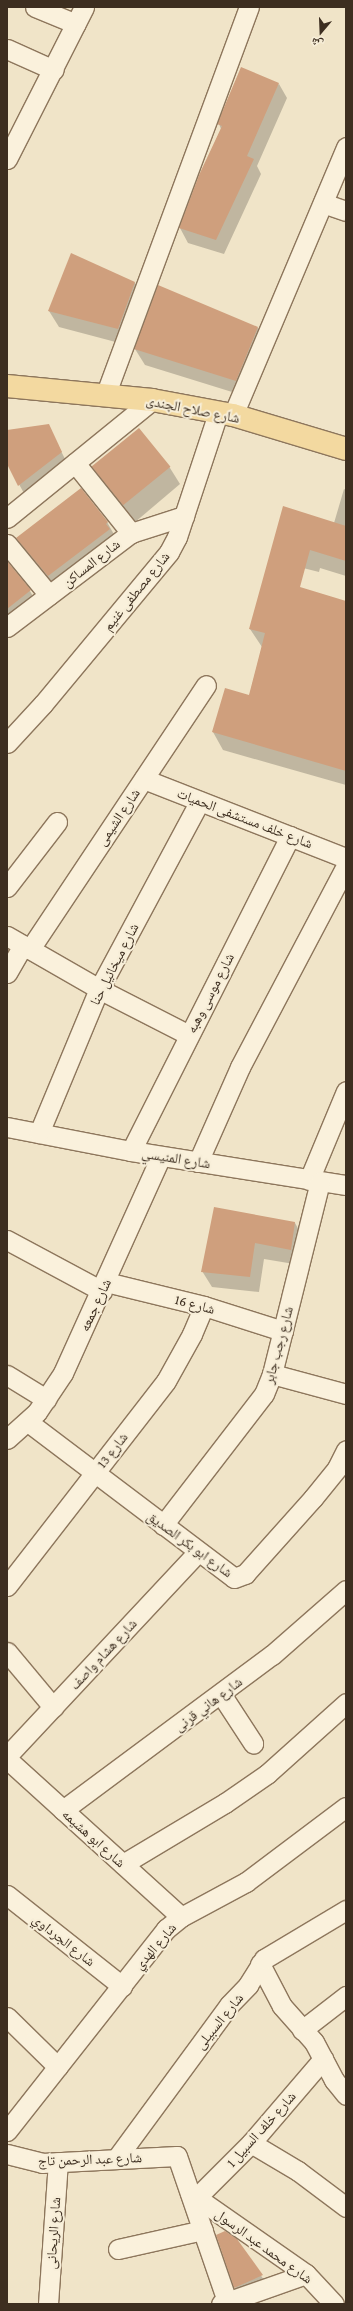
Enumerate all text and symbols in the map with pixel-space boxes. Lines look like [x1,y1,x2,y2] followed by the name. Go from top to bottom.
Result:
[301,12,341,52] north arrow
[310,36,325,51] text: ش
[145,392,241,426] street label: شارع صلاح الجندى
[59,535,123,591] street label: شارع المساكن
[99,548,173,634] street label: شارع مصطفى غنيم
[175,784,315,852] street label: شارع خلف مستشفى الحميات
[93,785,143,849] street label: شارع الشيمى
[86,920,142,1008] street label: شارع ميخائيل حنا
[183,950,237,1036] street label: شارع موسى وهبه
[140,1144,212,1172] street label: شارع المنيسي
[76,1276,114,1334] street label: شارع جمعه
[173,1291,217,1317] street label: شارع 16
[260,1304,296,1386] street label: شارع رجب جابر
[93,1429,131,1471] street label: شارع 13
[144,1507,236,1581] street label: شارع ابو بكر الصديق
[66,1615,140,1693] street label: شارع هشام واصف
[171,1673,245,1735] street label: شارع هاني قرنى
[59,1805,129,1871] street label: شارع ابو هشيمه
[29,1910,99,1970] street label: شارع الجرداوي
[130,1919,180,1973] street label: شارع الهدي
[191,1990,247,2052] street label: شارع السبيلى
[223,2088,299,2170] street label: شارع خلف السبيل 1
[38,2149,142,2169] street label: شارع عبد الرحمن تاج
[42,2196,64,2270] street label: شارع الريحانى
[212,2205,316,2287] street label: شارع محمد عبد الرسول

